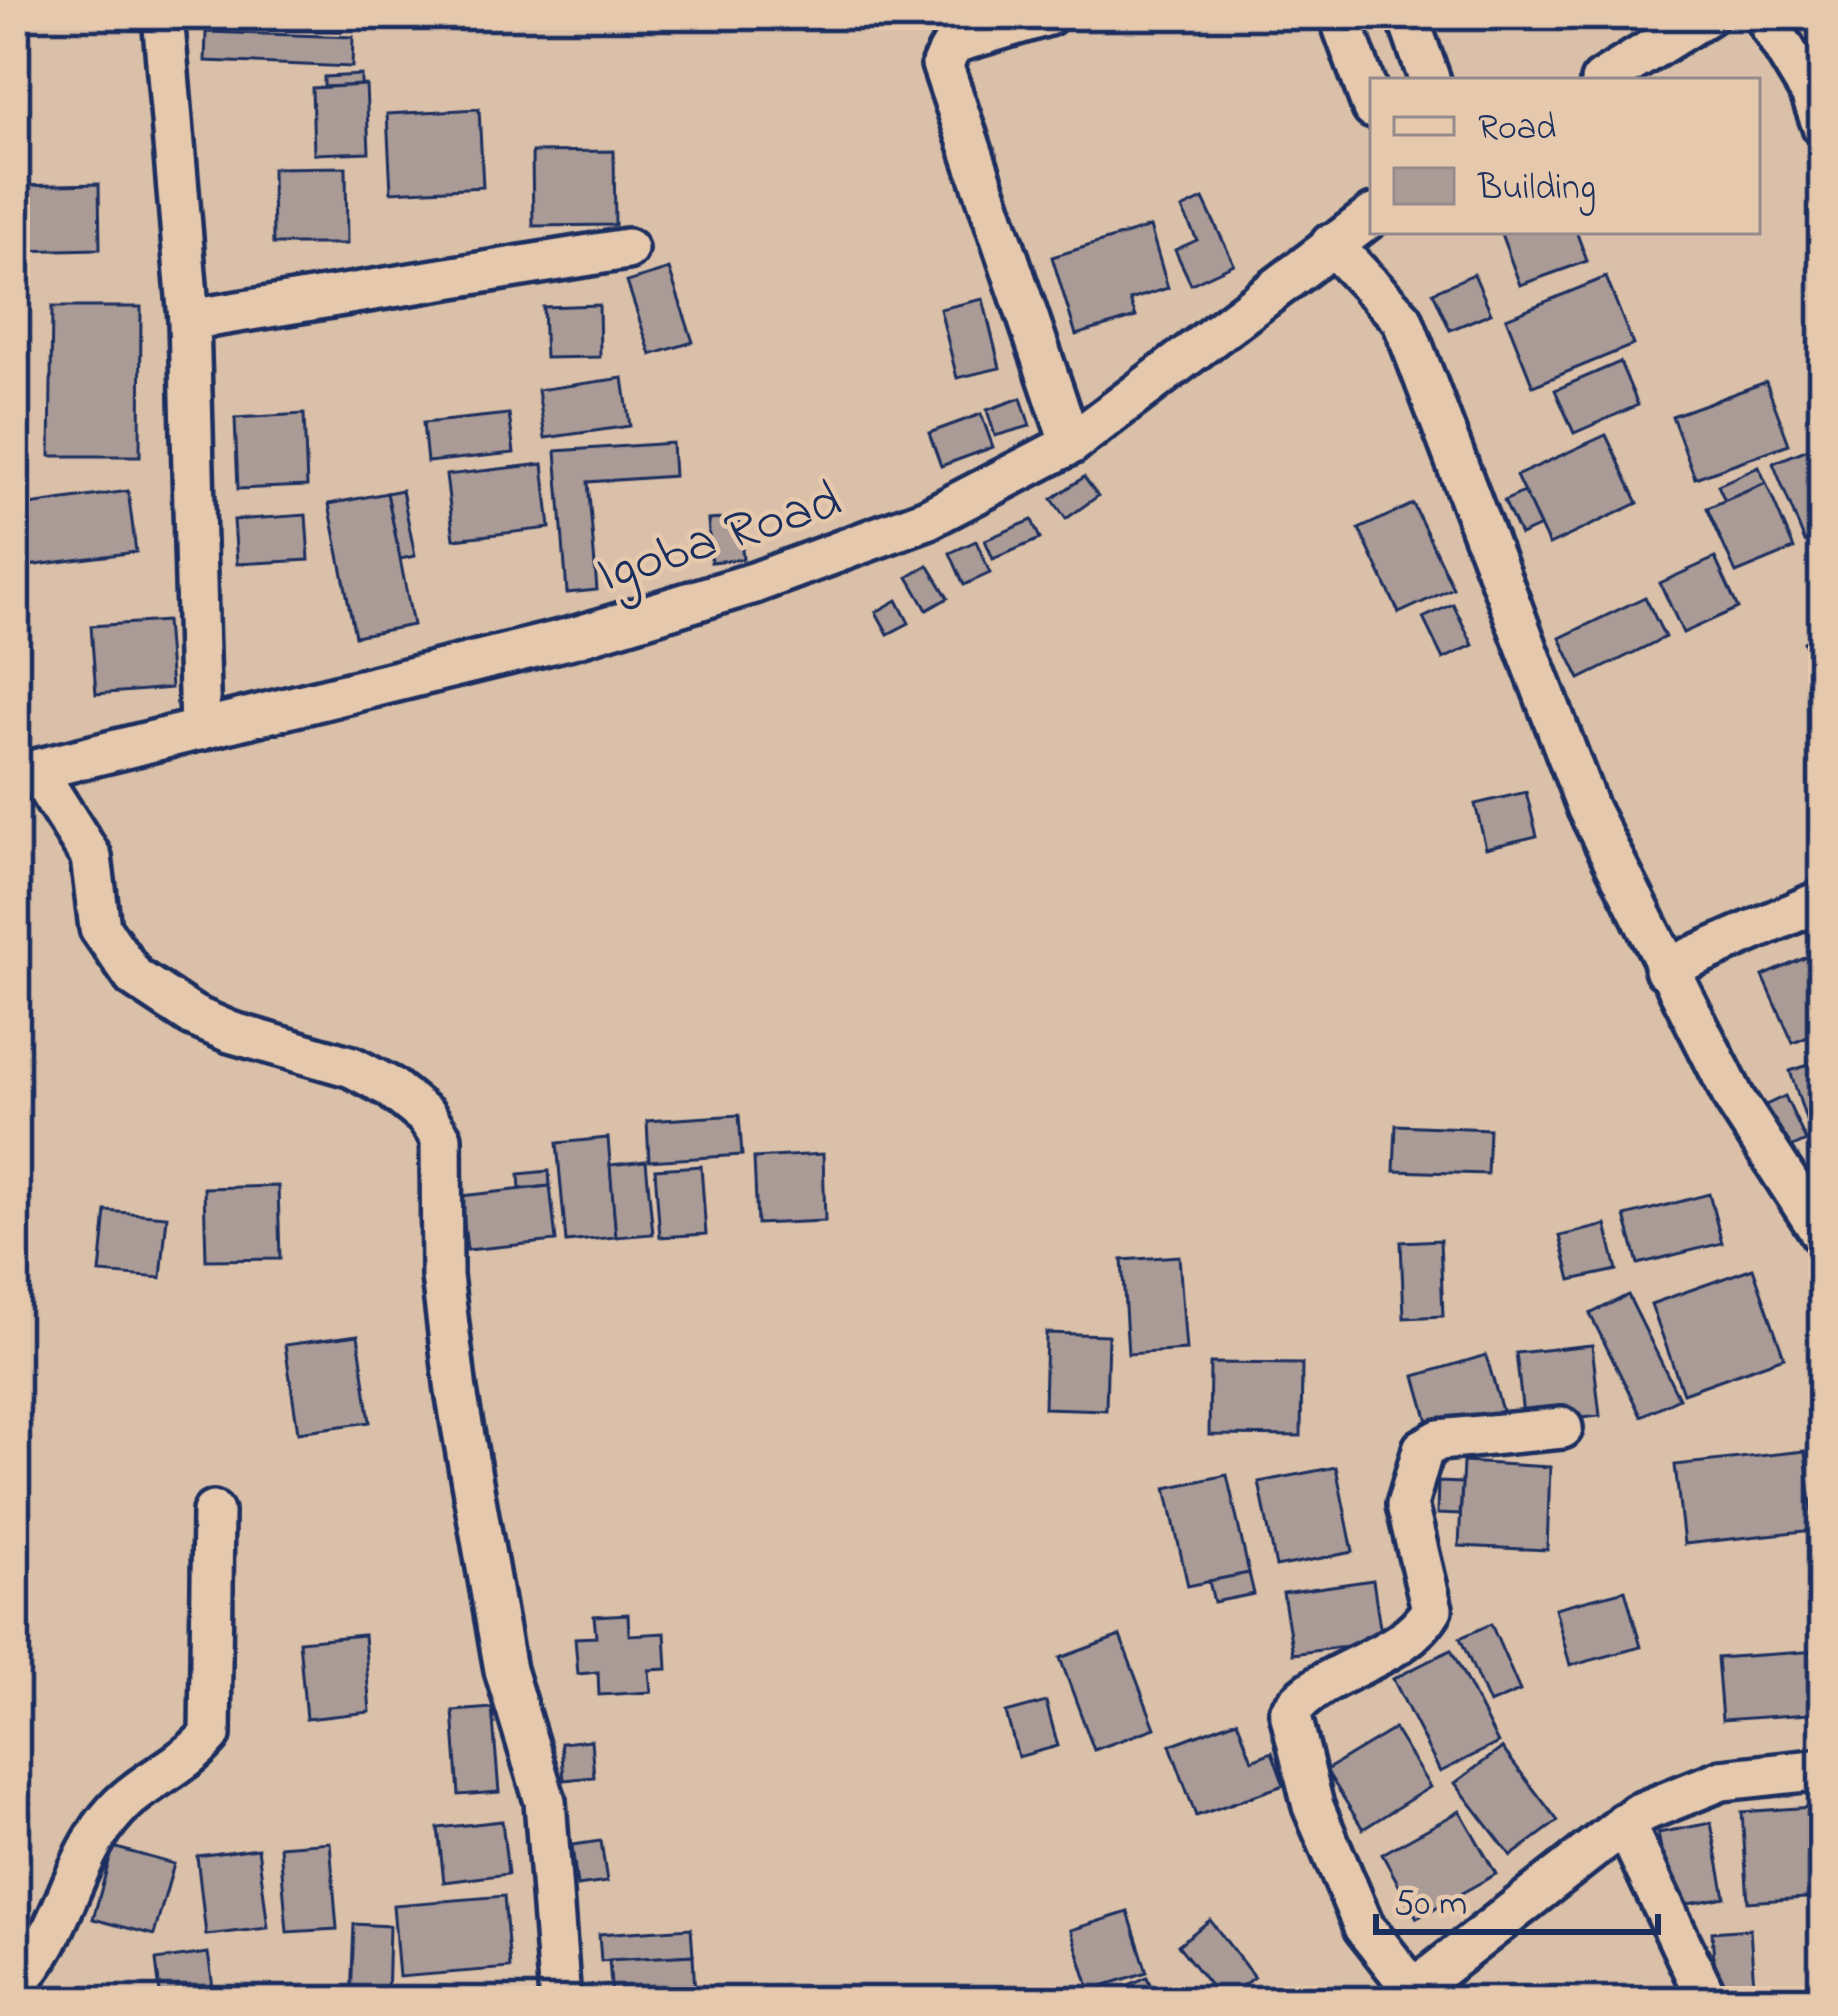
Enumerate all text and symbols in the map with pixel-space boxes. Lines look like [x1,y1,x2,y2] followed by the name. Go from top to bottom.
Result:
[1370,78,1760,234] legend
[1478,103,1556,156] text: Road
[1477,163,1596,216] text: Building
[588,464,852,617] street label: Igoba Road
[1376,1860,1658,1934] scale bar
[1394,1879,1467,1932] text: 50 m

